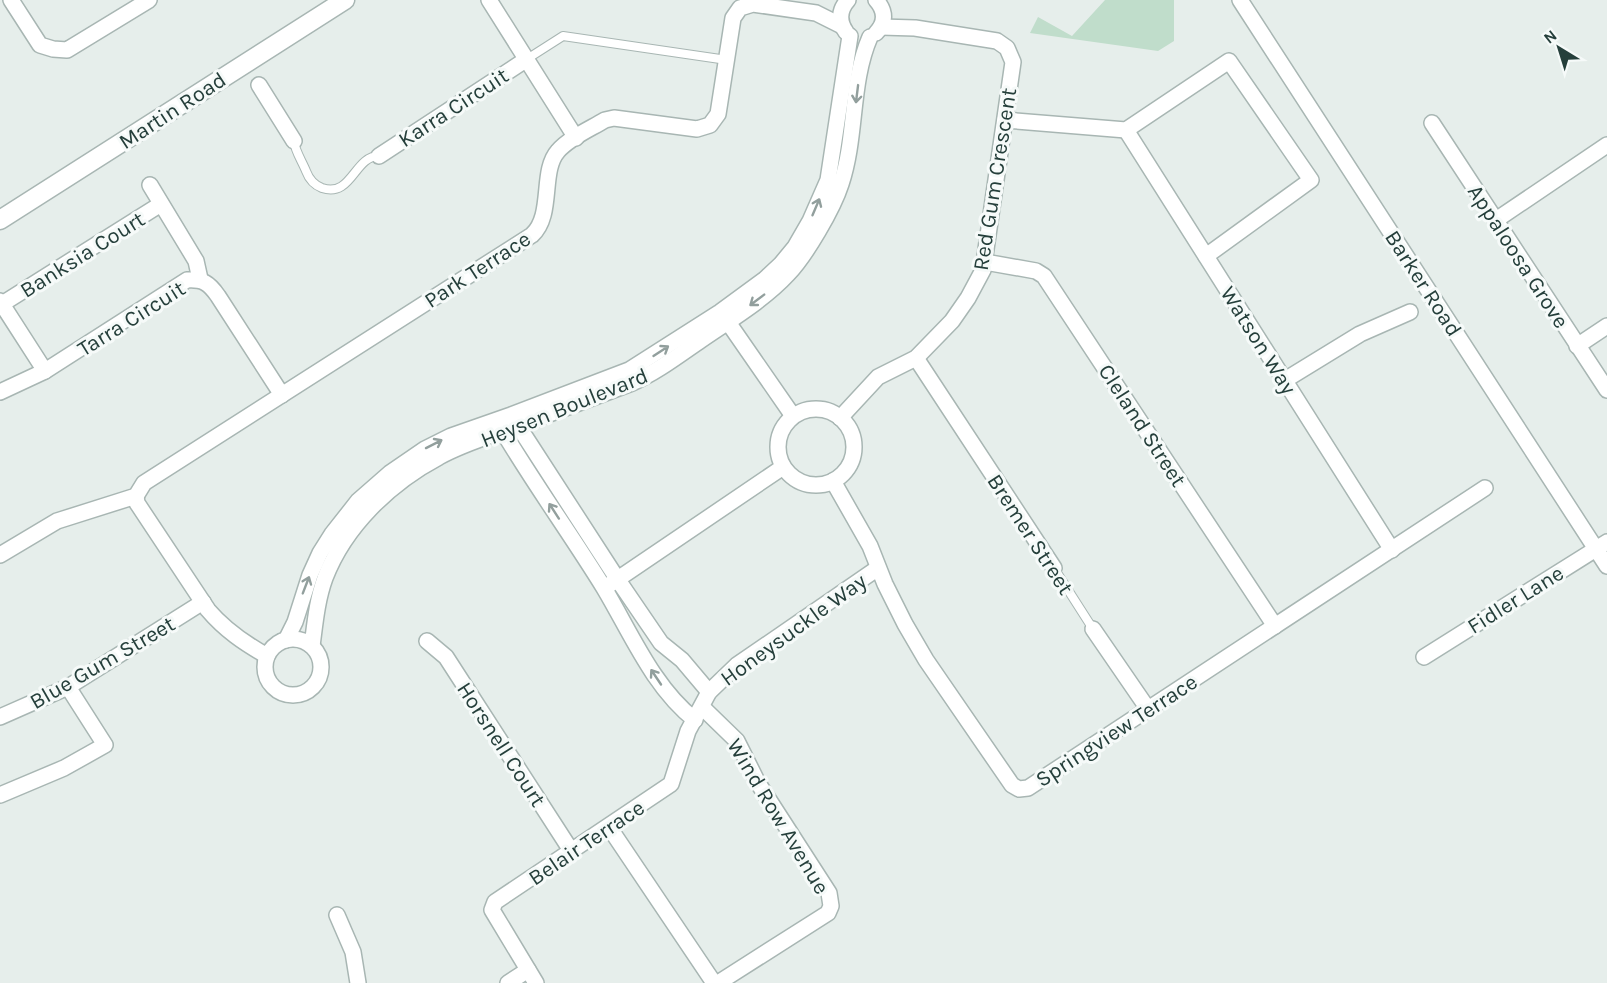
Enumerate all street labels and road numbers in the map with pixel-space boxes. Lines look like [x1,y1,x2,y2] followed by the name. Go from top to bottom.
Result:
[394,63,514,153] street label: Karra Circuit
[114,67,231,155] street label: Martin Road
[968,86,1022,272] street label: Red Gum Crescent
[1462,180,1574,333] street label: Appaloosa Grove
[15,206,150,303] street label: Banksia Court
[420,226,535,314] street label: Park Terrace
[1379,226,1467,341] street label: Barker Road
[73,276,190,362] street label: Tarra Circuit
[1215,282,1302,399] street label: Watson Way
[1093,359,1191,492] street label: Cleland Street
[477,362,652,453] street label: Heysen Boulevard
[982,469,1079,600] street label: Bremer Street
[1463,560,1569,640] street label: Fidler Lane
[715,568,872,692] street label: Honeysuckle Way
[25,611,180,715] street label: Blue Gum Street
[1031,669,1202,793] street label: Springview Terrace
[451,677,551,812] street label: Horsnell Court
[721,734,835,899] street label: Wind Row Avenue
[524,794,650,891] street label: Belair Terrace

